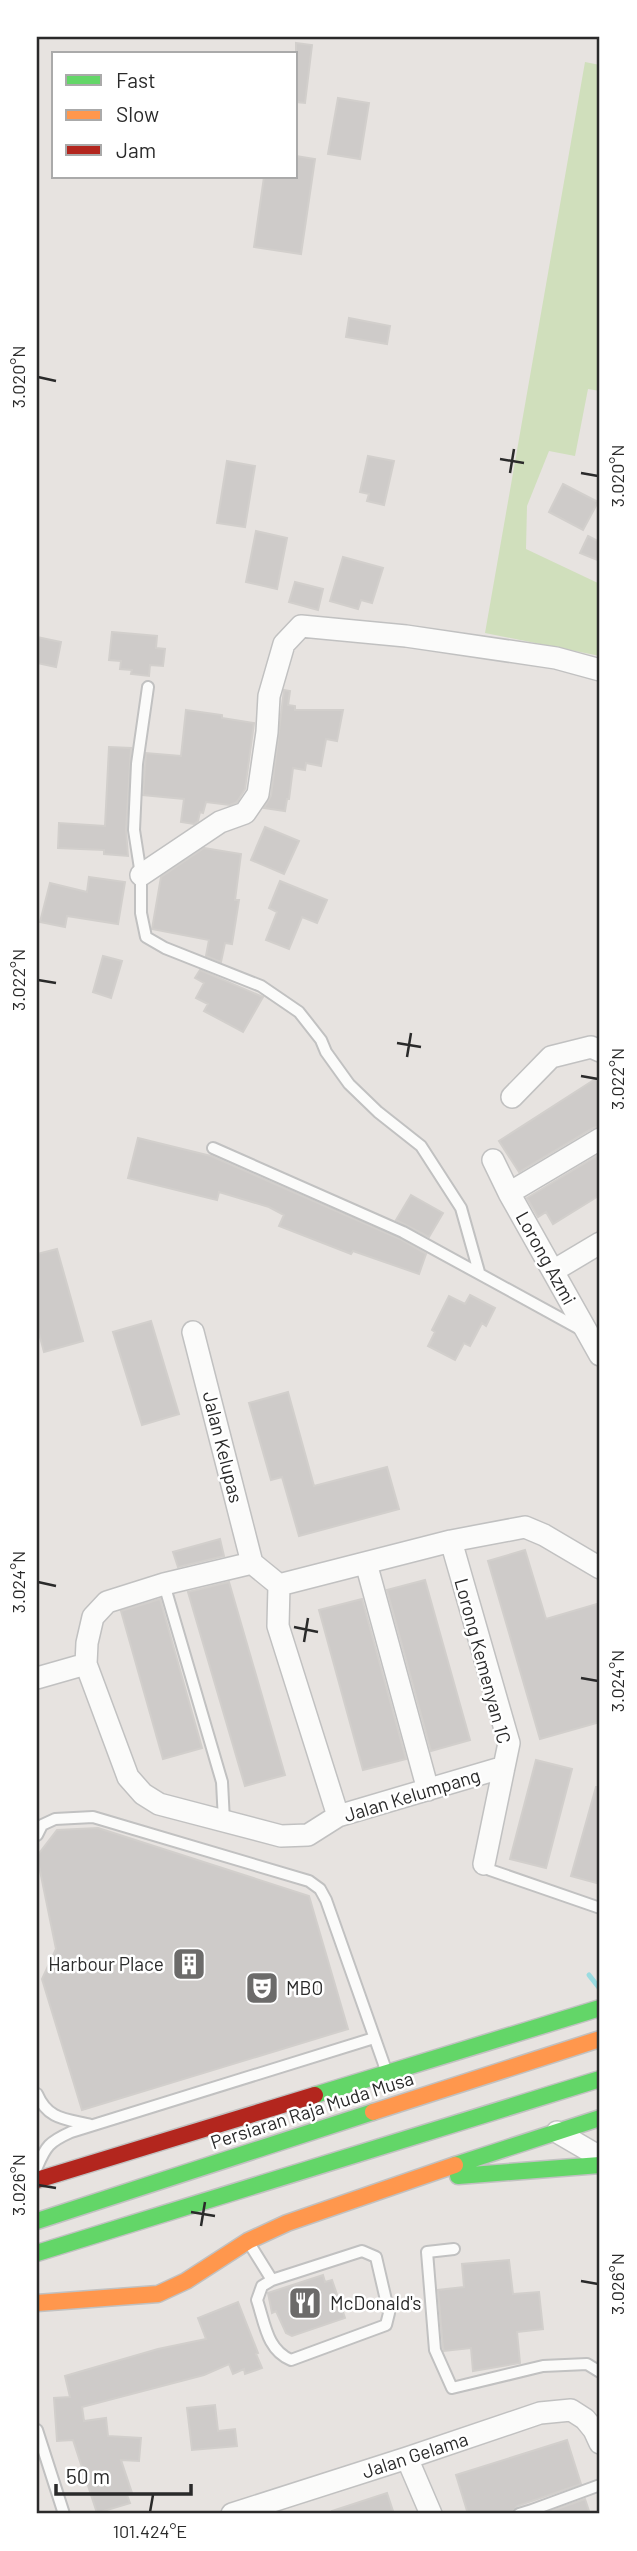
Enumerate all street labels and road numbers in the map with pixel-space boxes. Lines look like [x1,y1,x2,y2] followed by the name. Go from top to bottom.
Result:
[511,1207,581,1308] street label: Lorong Azmi
[199,1389,248,1505] street label: Jalan Kelupas
[450,1576,517,1746] street label: Lorong Kemenyan 1C
[341,1763,483,1826] street label: Jalan Kelumpang
[207,2066,416,2153] street label: Persiaran Raja Muda Musa
[359,2427,471,2482] street label: Jalan Gelama

